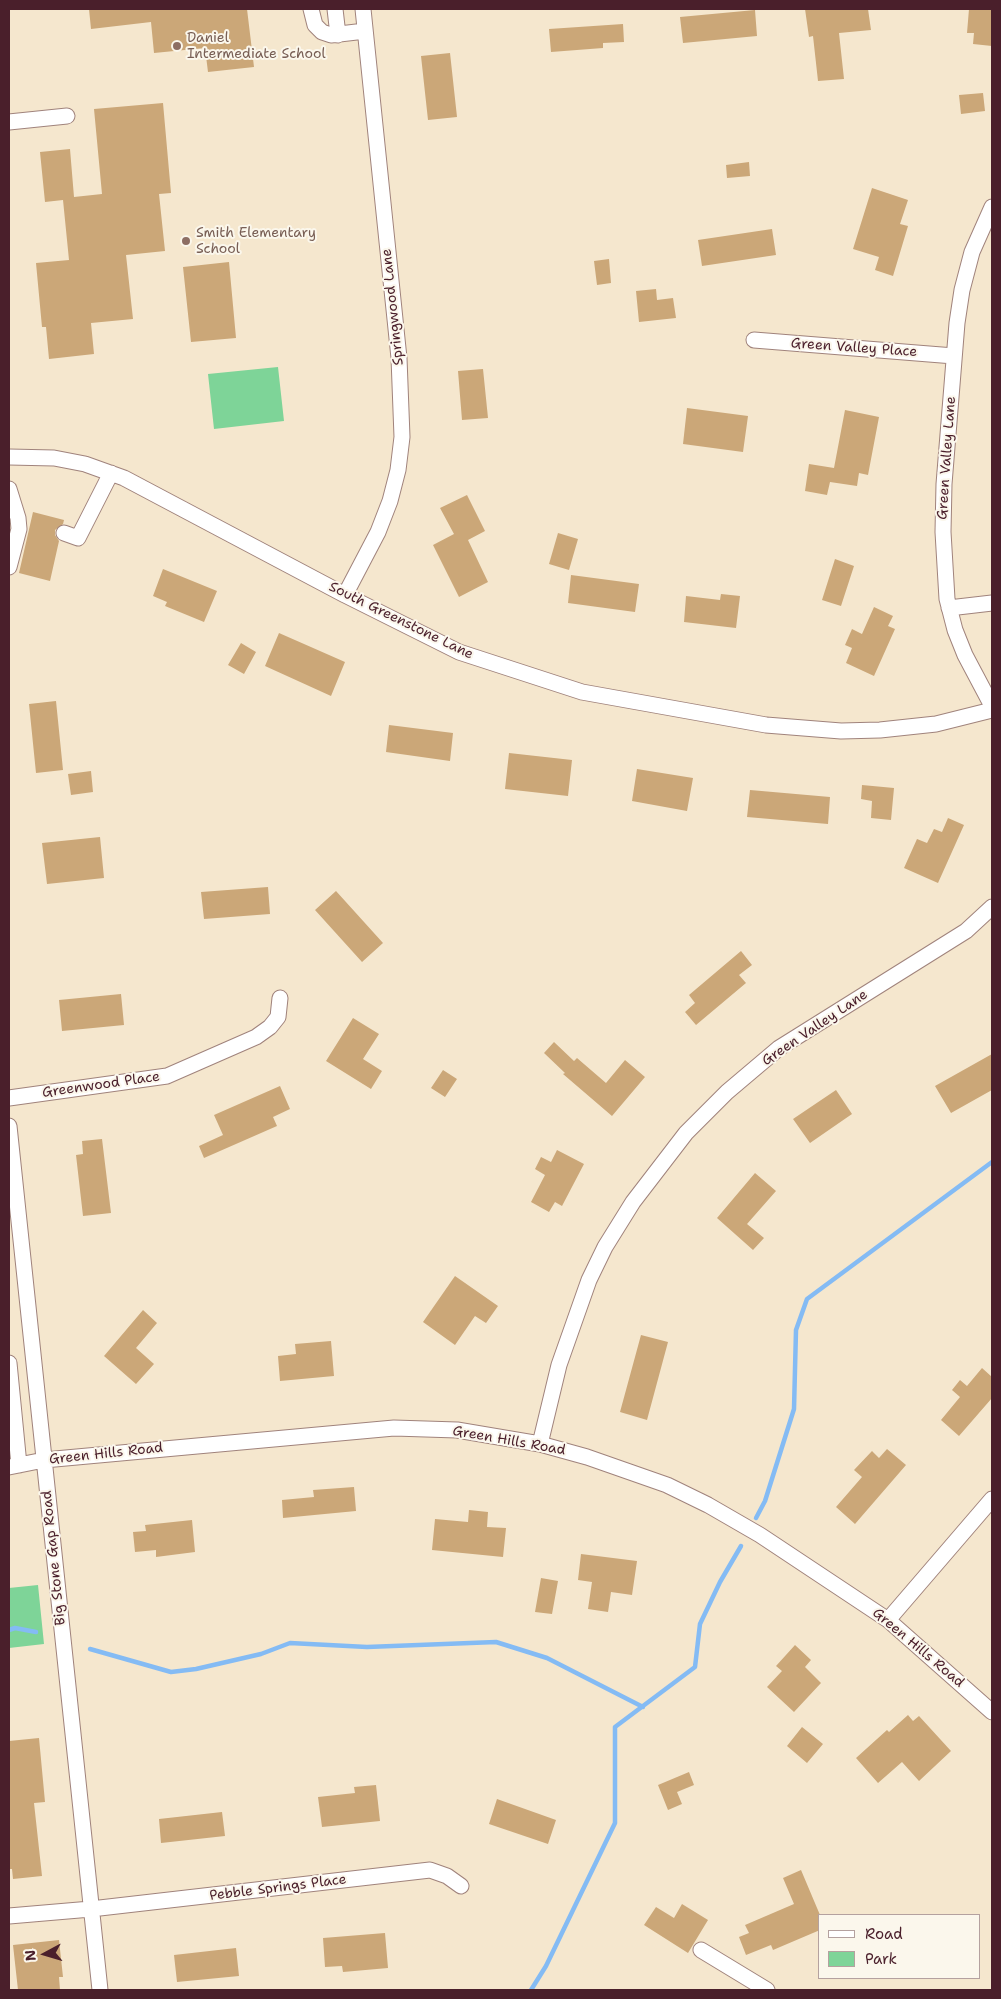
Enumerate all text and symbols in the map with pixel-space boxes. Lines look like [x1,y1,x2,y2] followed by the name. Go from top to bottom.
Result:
[187,30,326,62] place label: Daniel Intermediate School
[171,40,183,52] marker: Daniel Intermediate School
[196,225,316,258] place label: Smith Elementary School
[180,235,192,247] marker: Smith Elementary School
[379,248,407,366] street label: Springwood Lane
[790,335,918,361] street label: Green Valley Place
[934,396,960,520] street label: Green Valley Lane
[326,579,476,663] street label: South Greenstone Lane
[759,986,871,1070] street label: Green Valley Lane
[41,1068,161,1102] street label: Greenwood Place
[451,1423,567,1459] street label: Green Hills Road
[48,1440,164,1468] street label: Green Hills Road
[39,1490,69,1626] street label: Big Stone Gap Road
[869,1605,967,1691] street label: Green Hills Road
[208,1871,348,1905] street label: Pebble Springs Place
[818,1914,981,1979] legend
[865,1924,903,1944] text: Road
[20,1929,70,1979] north arrow
[21,1949,40,1962] text: N
[865,1949,897,1969] text: Park

